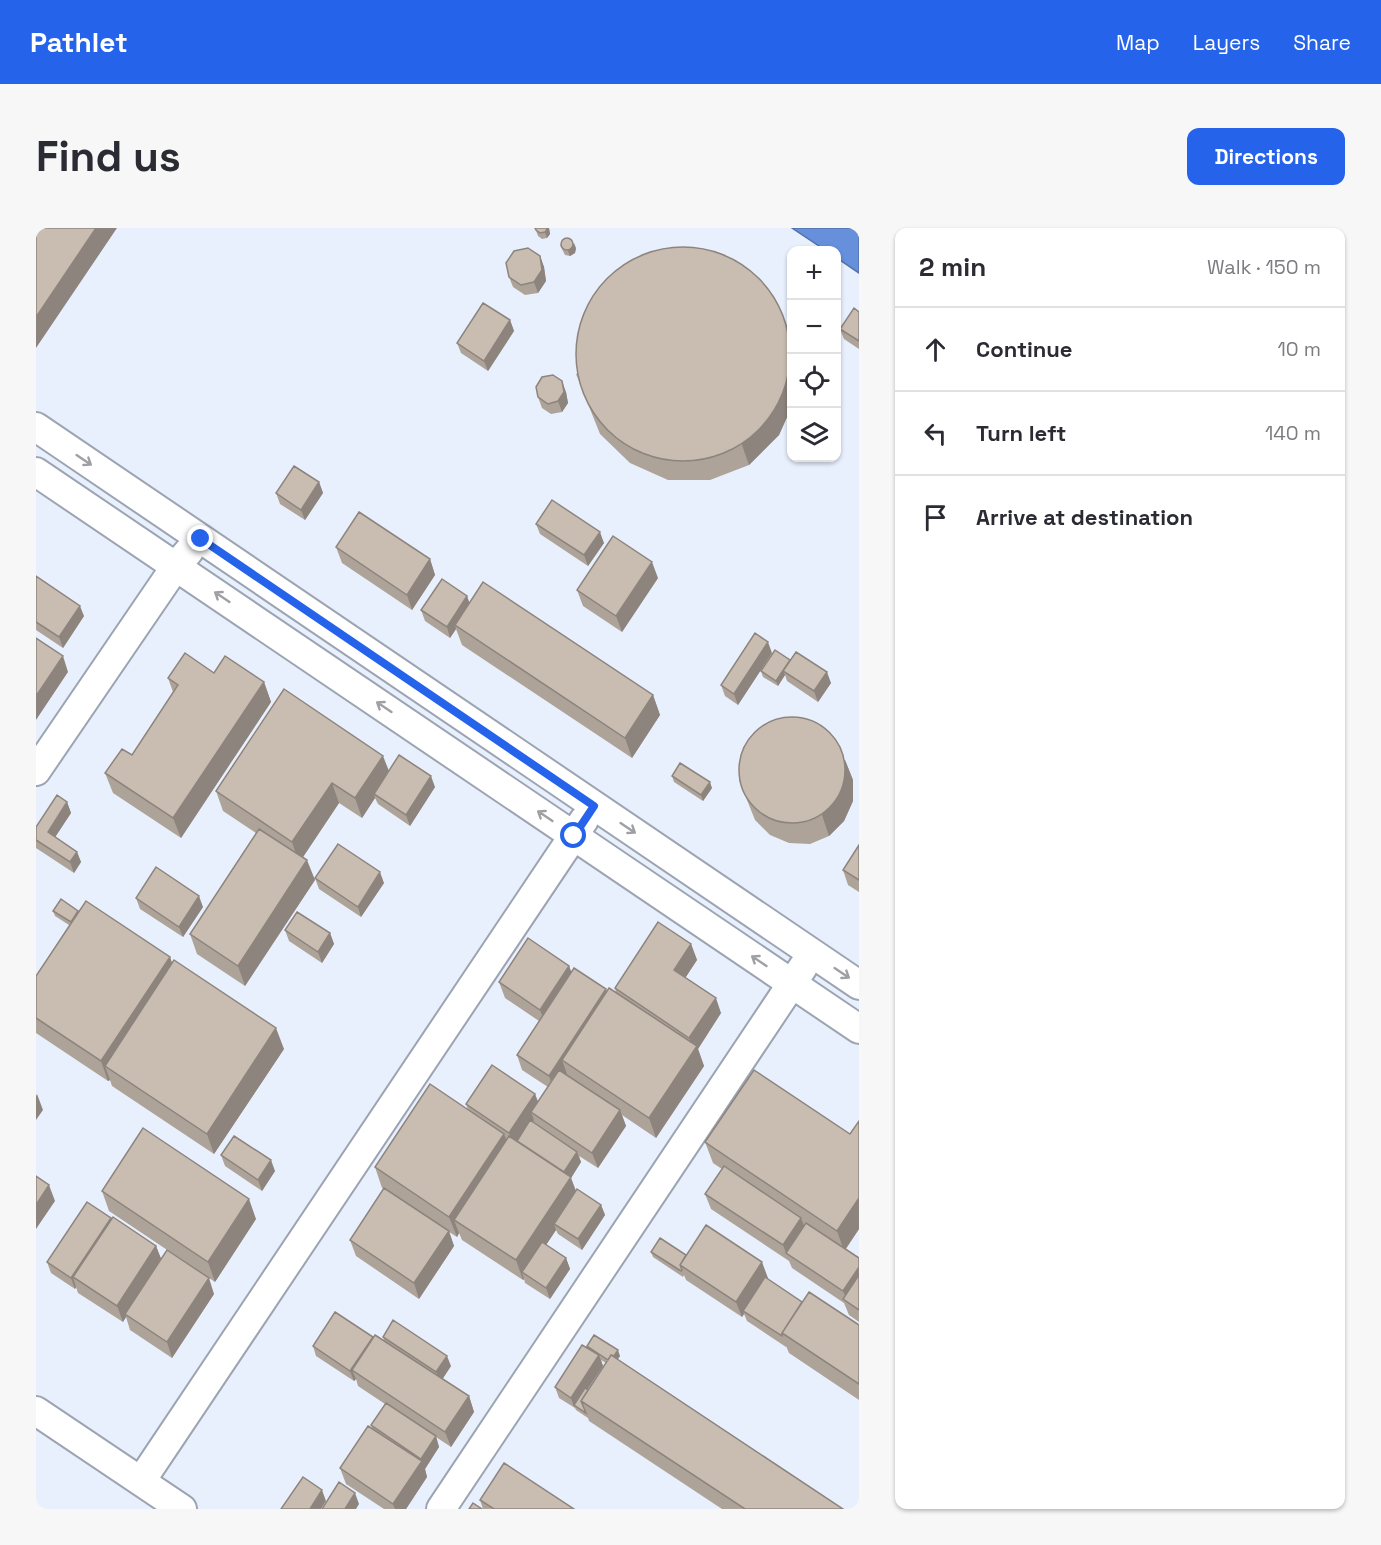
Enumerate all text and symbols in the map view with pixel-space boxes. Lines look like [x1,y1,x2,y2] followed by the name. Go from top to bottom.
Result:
[30,24,128,60] text: Pathlet
[1116,29,1160,56] text: Map
[1193,29,1260,56] text: Layers
[1293,29,1351,56] text: Share
[1187,128,1345,185] button: Directions
[36,130,181,183] text: Find us
[787,246,841,462] map controls
[787,246,841,300] button: +
[919,250,986,284] text: 2 min
[1207,254,1321,280] text: Walk · 150 m
[787,300,841,354] button: −
[919,333,952,366] icon: ahead
[976,335,1072,363] text: Continue
[1277,336,1321,362] text: 10 m
[787,354,841,408] button: locate
[787,408,841,462] button: layers
[919,417,952,450] icon: left
[976,419,1066,447] text: Turn left
[1265,420,1321,446] text: 140 m
[76,454,92,466] one-way arrow
[919,501,952,534] icon: arrive
[976,503,1193,531] text: Arrive at destination
[187,525,213,551] route end
[215,591,231,603] one-way arrow
[376,701,392,713] one-way arrow
[537,810,554,822] one-way arrow
[560,822,586,848] route start
[620,822,636,834] one-way arrow
[751,955,767,967] one-way arrow
[833,967,850,979] one-way arrow

